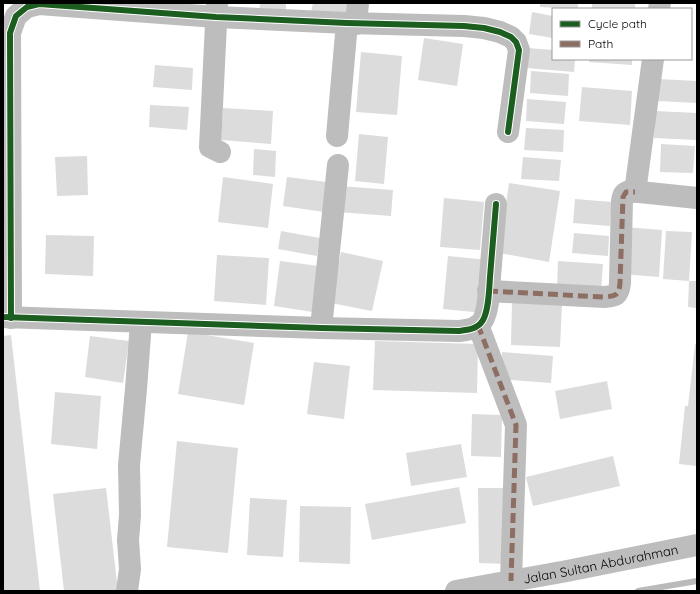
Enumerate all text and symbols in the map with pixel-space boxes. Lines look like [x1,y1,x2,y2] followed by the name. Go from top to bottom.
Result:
[552,8,692,60] legend
[588,16,647,31] text: Cycle path
[588,36,613,51] text: Path
[522,541,679,587] street label: Jalan Sultan Abdurahman

